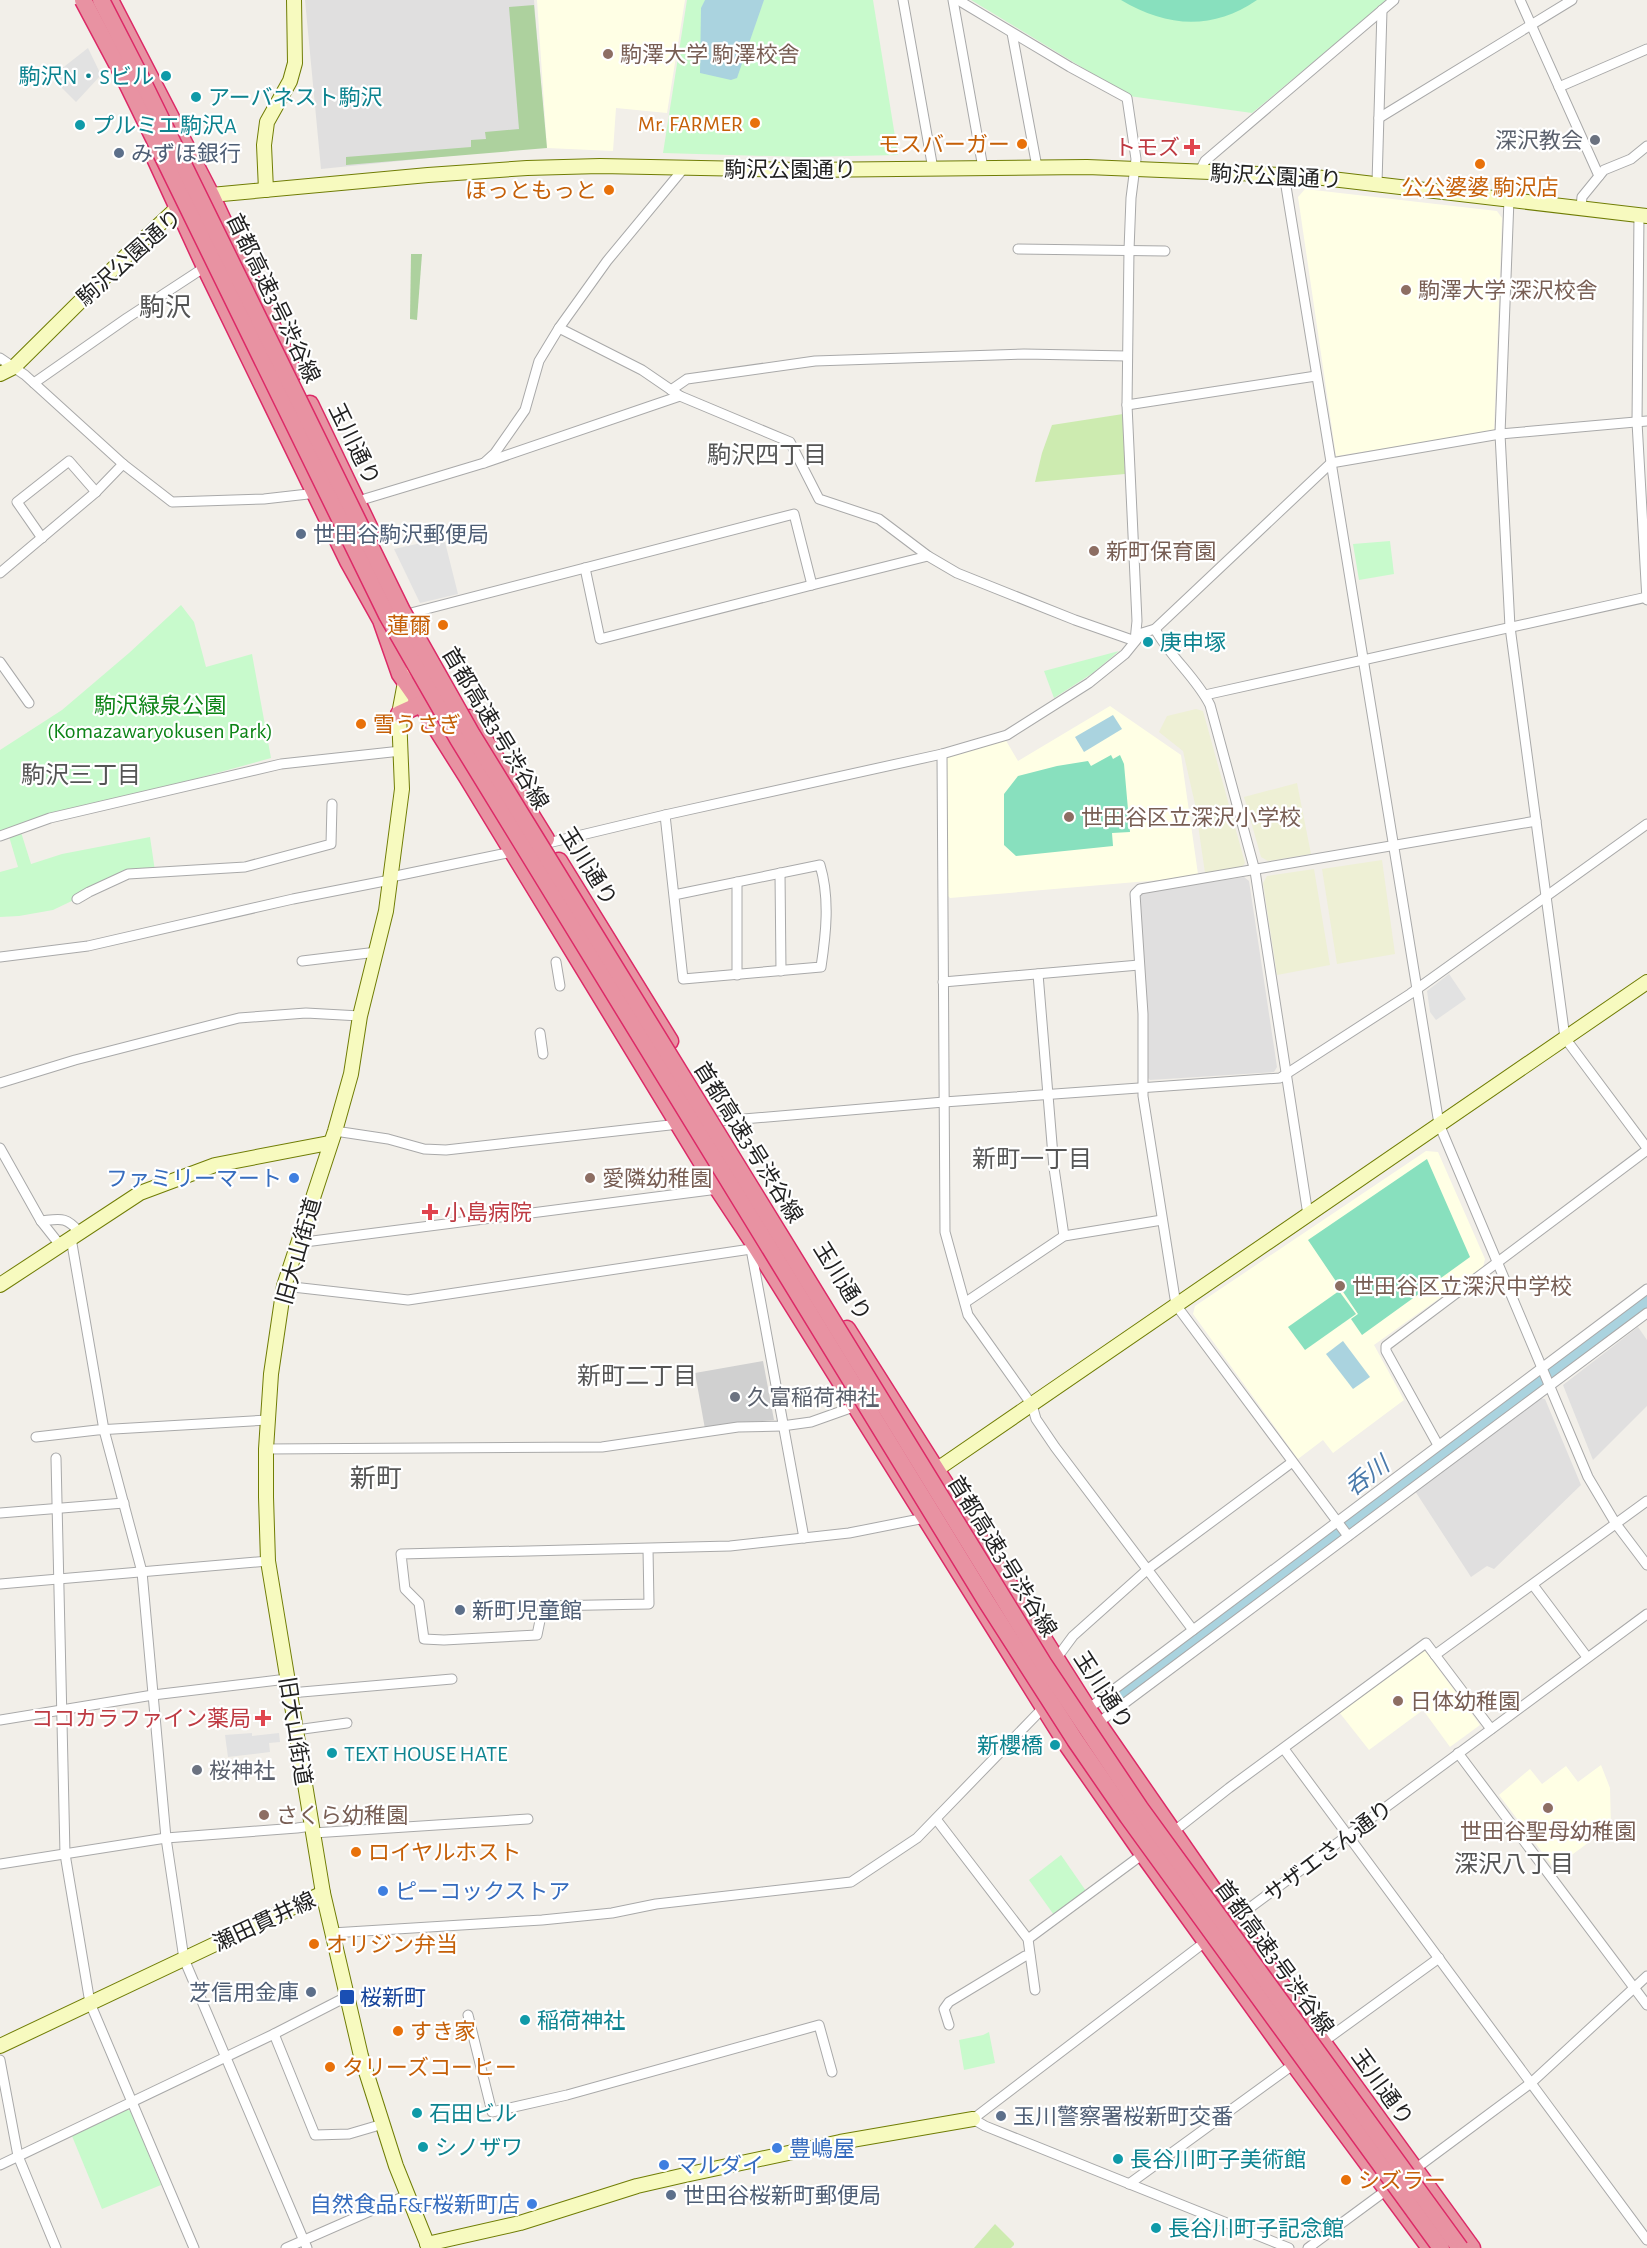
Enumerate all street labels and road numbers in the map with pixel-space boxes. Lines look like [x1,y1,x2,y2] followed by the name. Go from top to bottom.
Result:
[724,158,856,181] street label: 駒沢公園通り
[1209,162,1342,191] street label: 駒沢公園通り
[71,203,187,311] street label: 駒沢公園通り
[223,210,324,386] street label: 首都高速3号渋谷線
[325,400,383,489] street label: 玉川通り
[438,643,553,814] street label: 首都高速3号渋谷線
[556,823,621,910] street label: 玉川通り
[690,1058,807,1227] street label: 首都高速3号渋谷線
[272,1195,325,1307] street label: 旧大山街道
[810,1238,875,1325] street label: 玉川通り
[944,1472,1061,1641] street label: 首都高速3号渋谷線
[1070,1648,1136,1733] street label: 玉川通り
[276,1675,315,1787] street label: 旧大山街道
[1260,1797,1397,1907] street label: サザエさん通り
[1211,1876,1338,2039] street label: 首都高速3号渋谷線
[209,1888,319,1955] street label: 瀬田貫井線
[1347,2046,1417,2130] street label: 玉川通り

